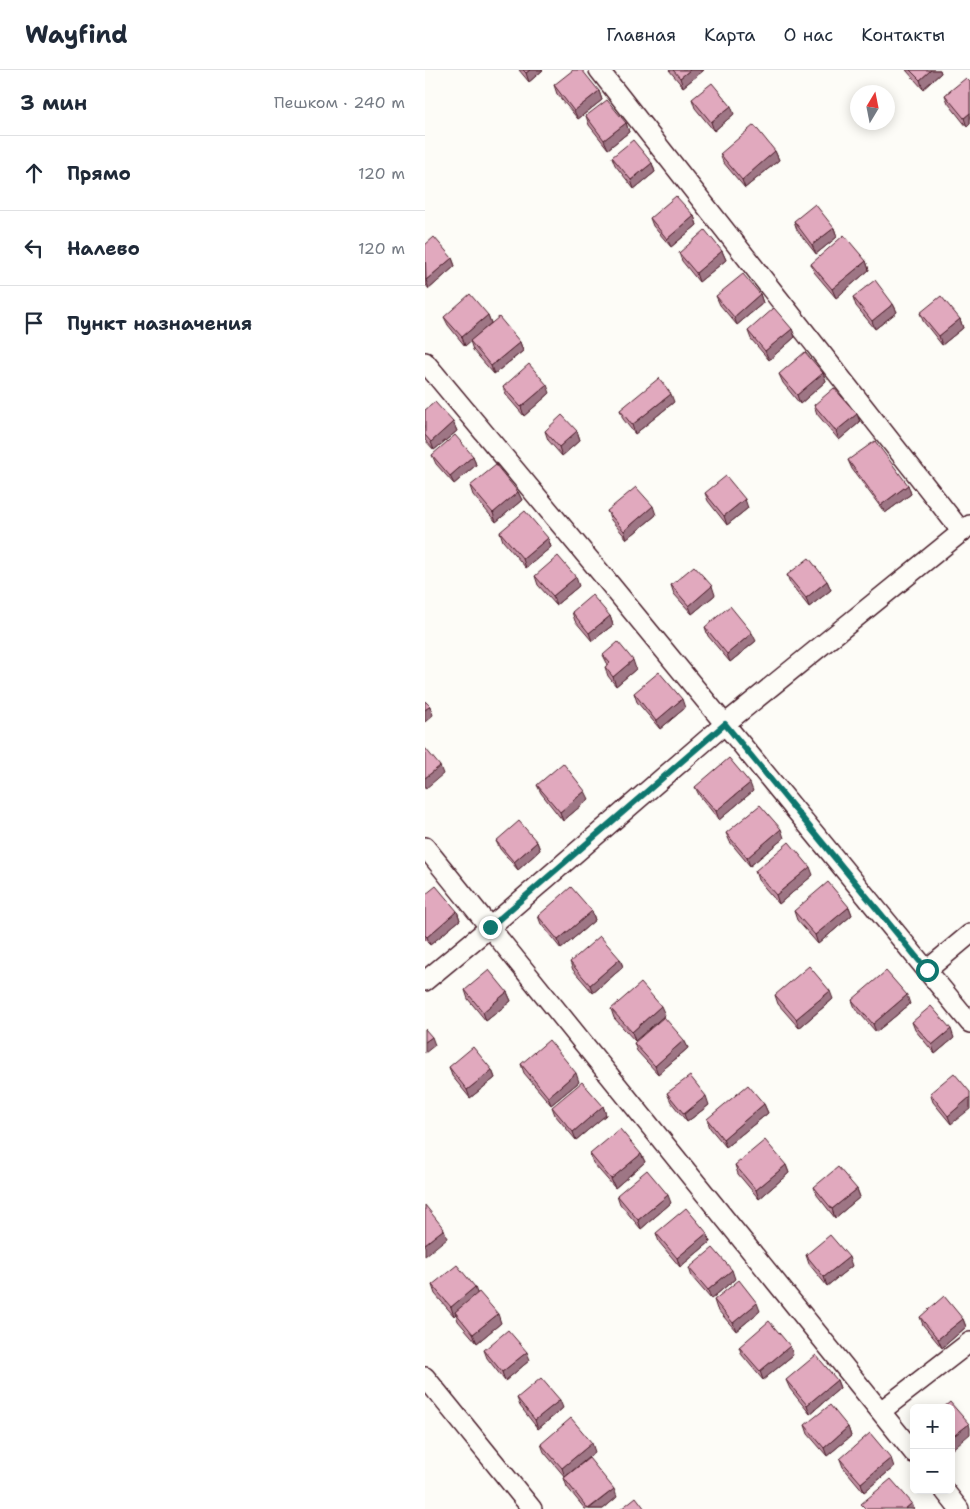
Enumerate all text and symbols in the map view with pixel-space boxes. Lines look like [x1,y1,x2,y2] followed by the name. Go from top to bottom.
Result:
[25,19,128,51] text: Wayfind
[606,23,676,47] text: Главная
[704,23,756,47] text: Карта
[784,23,833,47] text: О нас
[861,23,945,47] text: Контакты
[850,85,895,130] north arrow
[20,89,87,117] text: 3 мин
[274,92,405,113] text: Пешком · 240 m
[20,159,48,187] icon: ahead
[67,161,131,186] text: Прямо
[358,163,405,184] text: 120 m
[20,234,48,262] icon: left
[67,236,140,261] text: Налево
[358,238,405,259] text: 120 m
[20,309,48,337] icon: arrive
[67,311,252,336] text: Пункт назначения
[479,916,502,939] route end
[916,959,939,982] route start
[910,1404,955,1494] map controls
[910,1404,955,1449] button: +
[910,1449,955,1494] button: −

